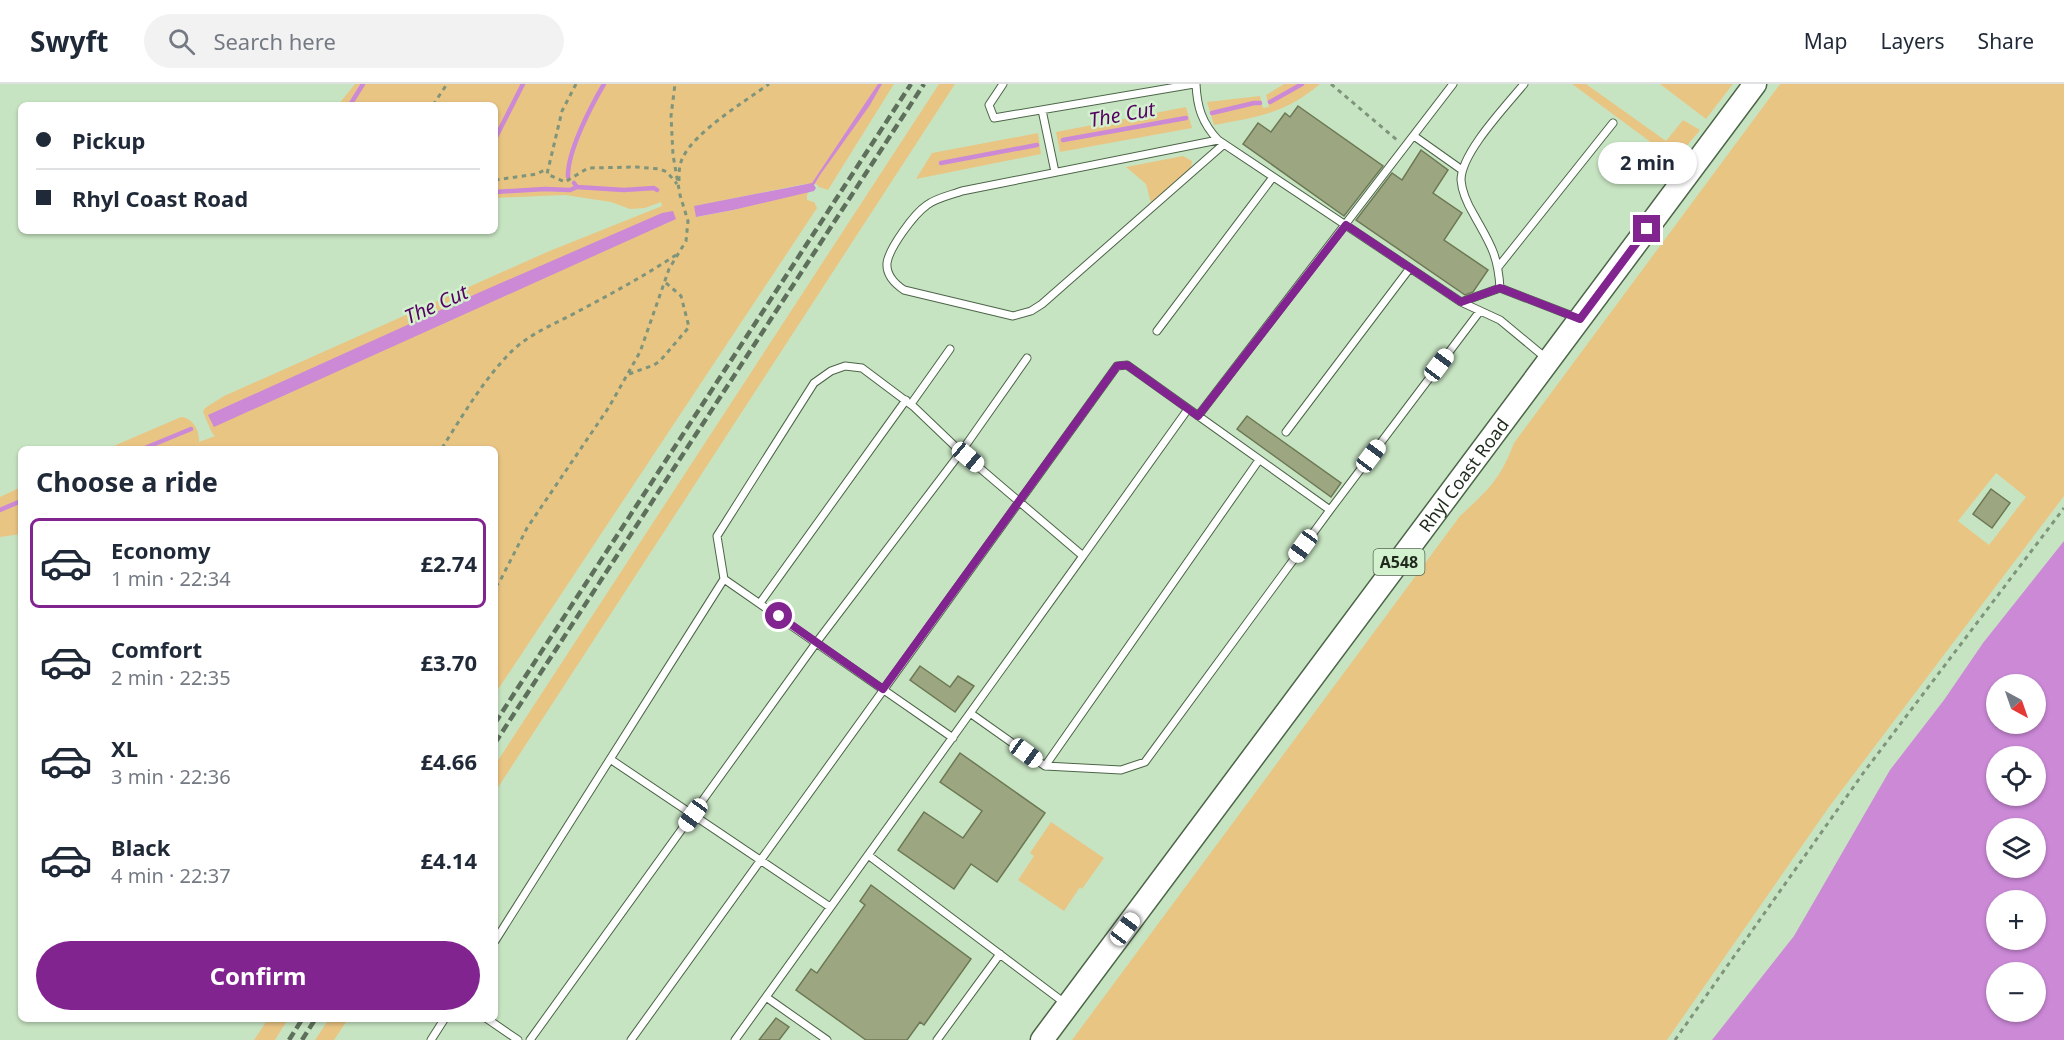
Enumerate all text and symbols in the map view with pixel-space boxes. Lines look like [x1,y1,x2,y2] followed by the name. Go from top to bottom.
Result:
[144,14,564,68] search box
[30,22,108,60] text: Swyft
[165,25,198,58] icon: search
[213,26,336,56] text: Search here
[1804,27,1848,55] text: Map
[1881,27,1945,55] text: Layers
[1978,27,2034,55] text: Share
[1087,95,1159,133] water label: The Cut
[72,125,145,155] text: Pickup
[1598,142,1696,184] callout: 2 min
[1620,149,1675,176] text: 2 min
[72,183,248,213] text: Rhyl Coast Road
[1633,215,1660,242] route end
[400,278,473,330] water label: The Cut
[1421,345,1457,385] car
[1413,413,1514,537] street label: Rhyl Coast Road
[1353,436,1389,476] car
[948,439,988,475] car
[36,463,218,500] text: Choose a ride
[1285,526,1321,566] car
[111,535,210,565] text: Economy
[39,536,93,590] icon: car
[420,548,477,578] text: £2.74
[1374,549,1424,575] road number: A548
[111,565,231,592] text: 1 min · 22:34
[765,602,792,629] route start
[111,634,202,664] text: Comfort
[39,635,93,689] icon: car
[420,647,477,677] text: £3.70
[111,664,231,691] text: 2 min · 22:35
[1986,674,2046,734] north arrow
[1986,674,2046,1022] map controls
[111,733,138,763] text: XL
[39,734,93,788] icon: car
[1006,735,1046,771] car
[420,746,477,776] text: £4.66
[1986,746,2046,806] button: locate
[111,763,231,790] text: 3 min · 22:36
[675,795,711,835] car
[1986,818,2046,878] button: layers
[111,832,170,862] text: Black
[39,833,93,887] icon: car
[420,845,477,875] text: £4.14
[111,862,231,889] text: 4 min · 22:37
[1986,890,2046,950] button: +
[1107,909,1143,949] car
[36,941,480,1010] button: Confirm
[1986,962,2046,1022] button: −

